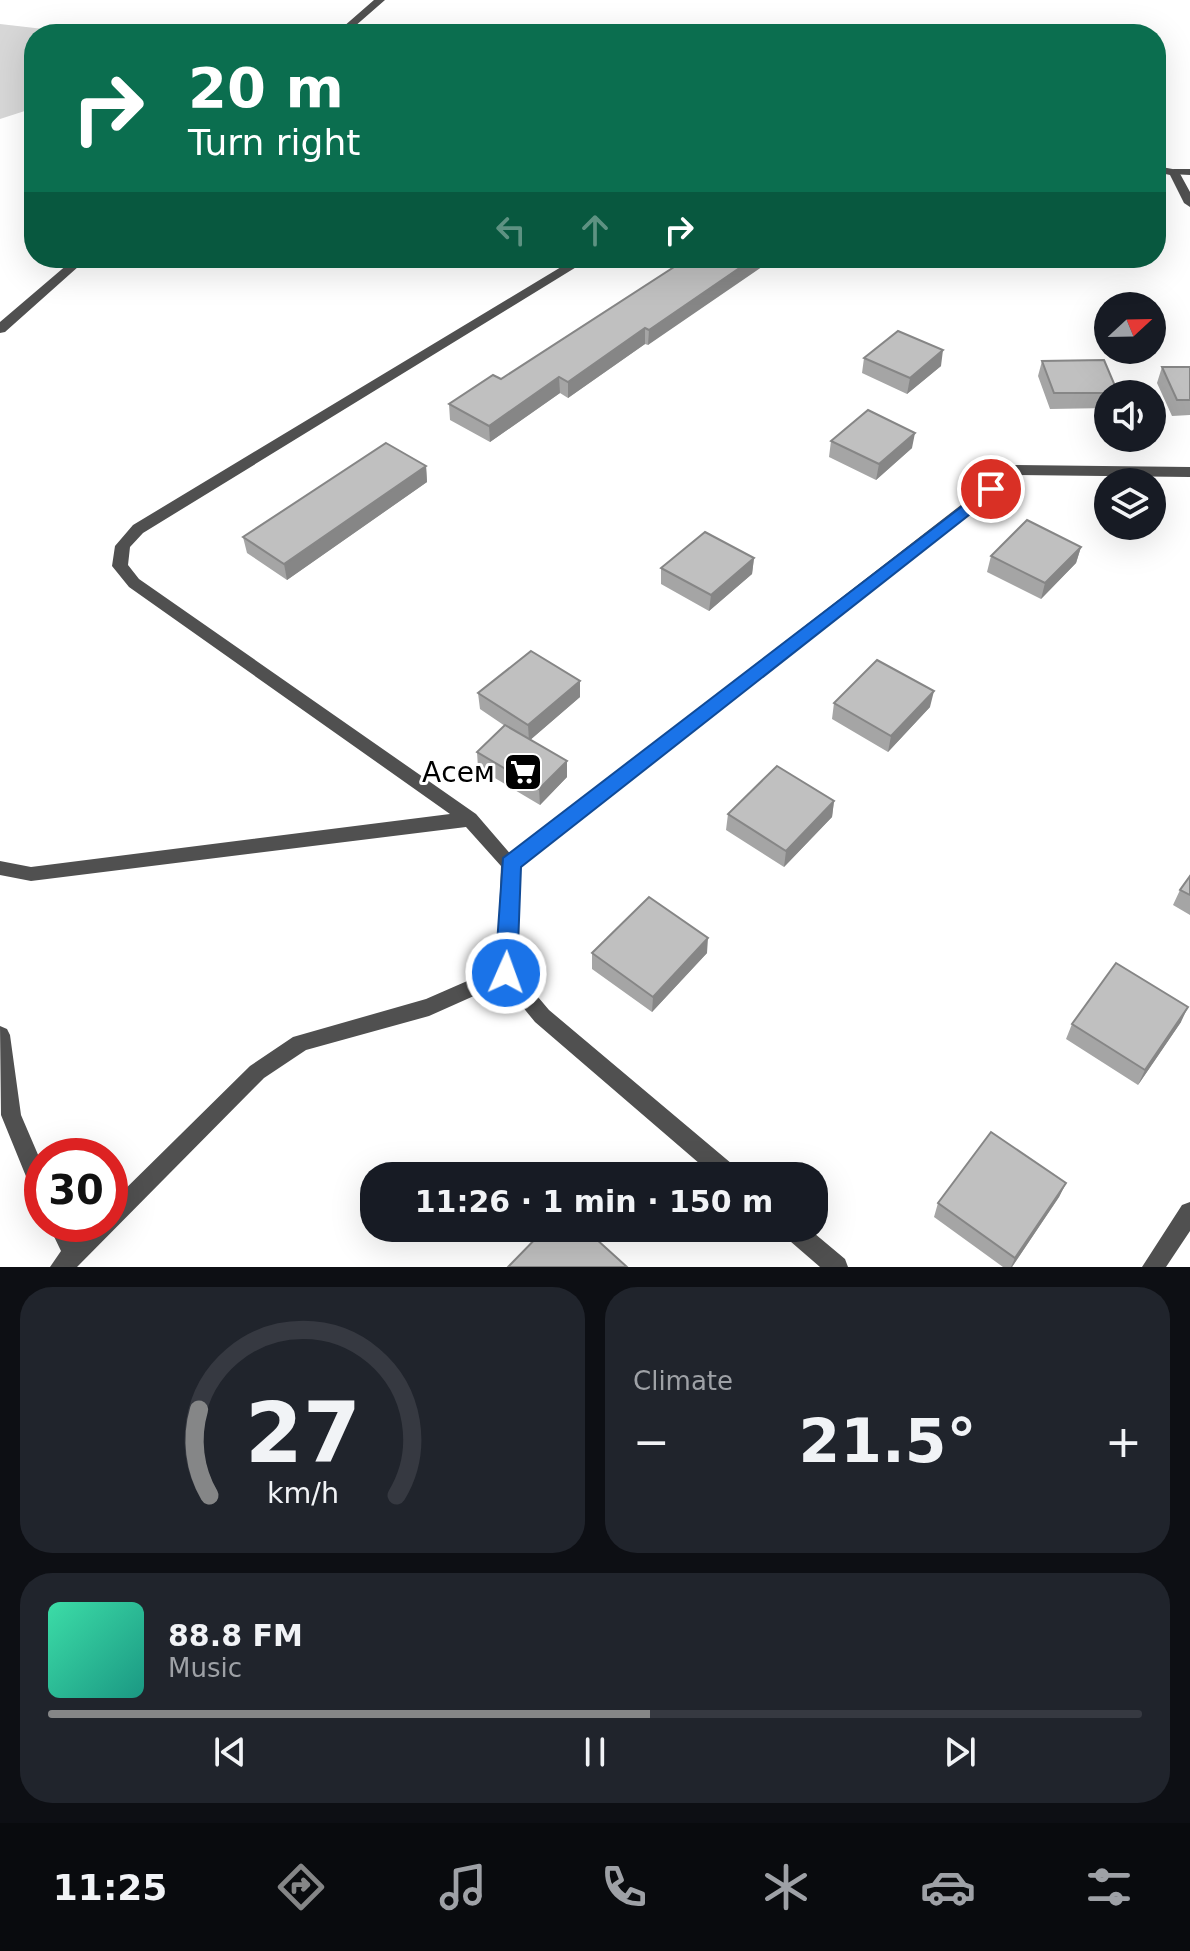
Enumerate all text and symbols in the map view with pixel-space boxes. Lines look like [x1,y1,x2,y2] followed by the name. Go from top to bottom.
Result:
[188,55,344,120] text: 20 m
[56,56,160,160] icon: right
[188,122,360,163] text: Turn right
[489,208,533,252] icon: left
[573,208,617,252] icon: ahead
[657,208,701,252] icon: right
[1094,292,1166,364] north arrow
[1094,292,1166,540] map controls
[1094,380,1166,452] button: sound
[957,455,1025,523] pin
[969,467,1013,511] icon: arrive
[1094,468,1166,540] button: layers
[502,751,544,793] supermarket icon: Асем
[422,756,495,789] place label: Асем
[464,931,548,1015] position arrow
[24,1138,128,1242] speed limit sign: 30
[415,1184,773,1219] text: 11:26 · 1 min · 150 m
[633,1366,733,1396] text: Climate
[245,1385,360,1482] text: 27
[798,1406,977,1476] text: 21.5°
[633,1416,670,1467] text: −
[1105,1416,1142,1467] text: +
[266,1476,339,1510] text: km/h
[168,1618,303,1653] text: 88.8 FM
[168,1653,242,1683] text: Music
[208,1730,252,1774] icon: previous
[573,1730,617,1774] icon: pause
[938,1730,982,1774] icon: next
[273,1859,329,1915] icon: directions
[435,1859,491,1915] icon: music
[596,1859,652,1915] icon: phone
[758,1859,814,1915] icon: climate
[920,1859,976,1915] icon: car
[1081,1859,1137,1915] icon: filters
[53,1867,167,1908] text: 11:25

